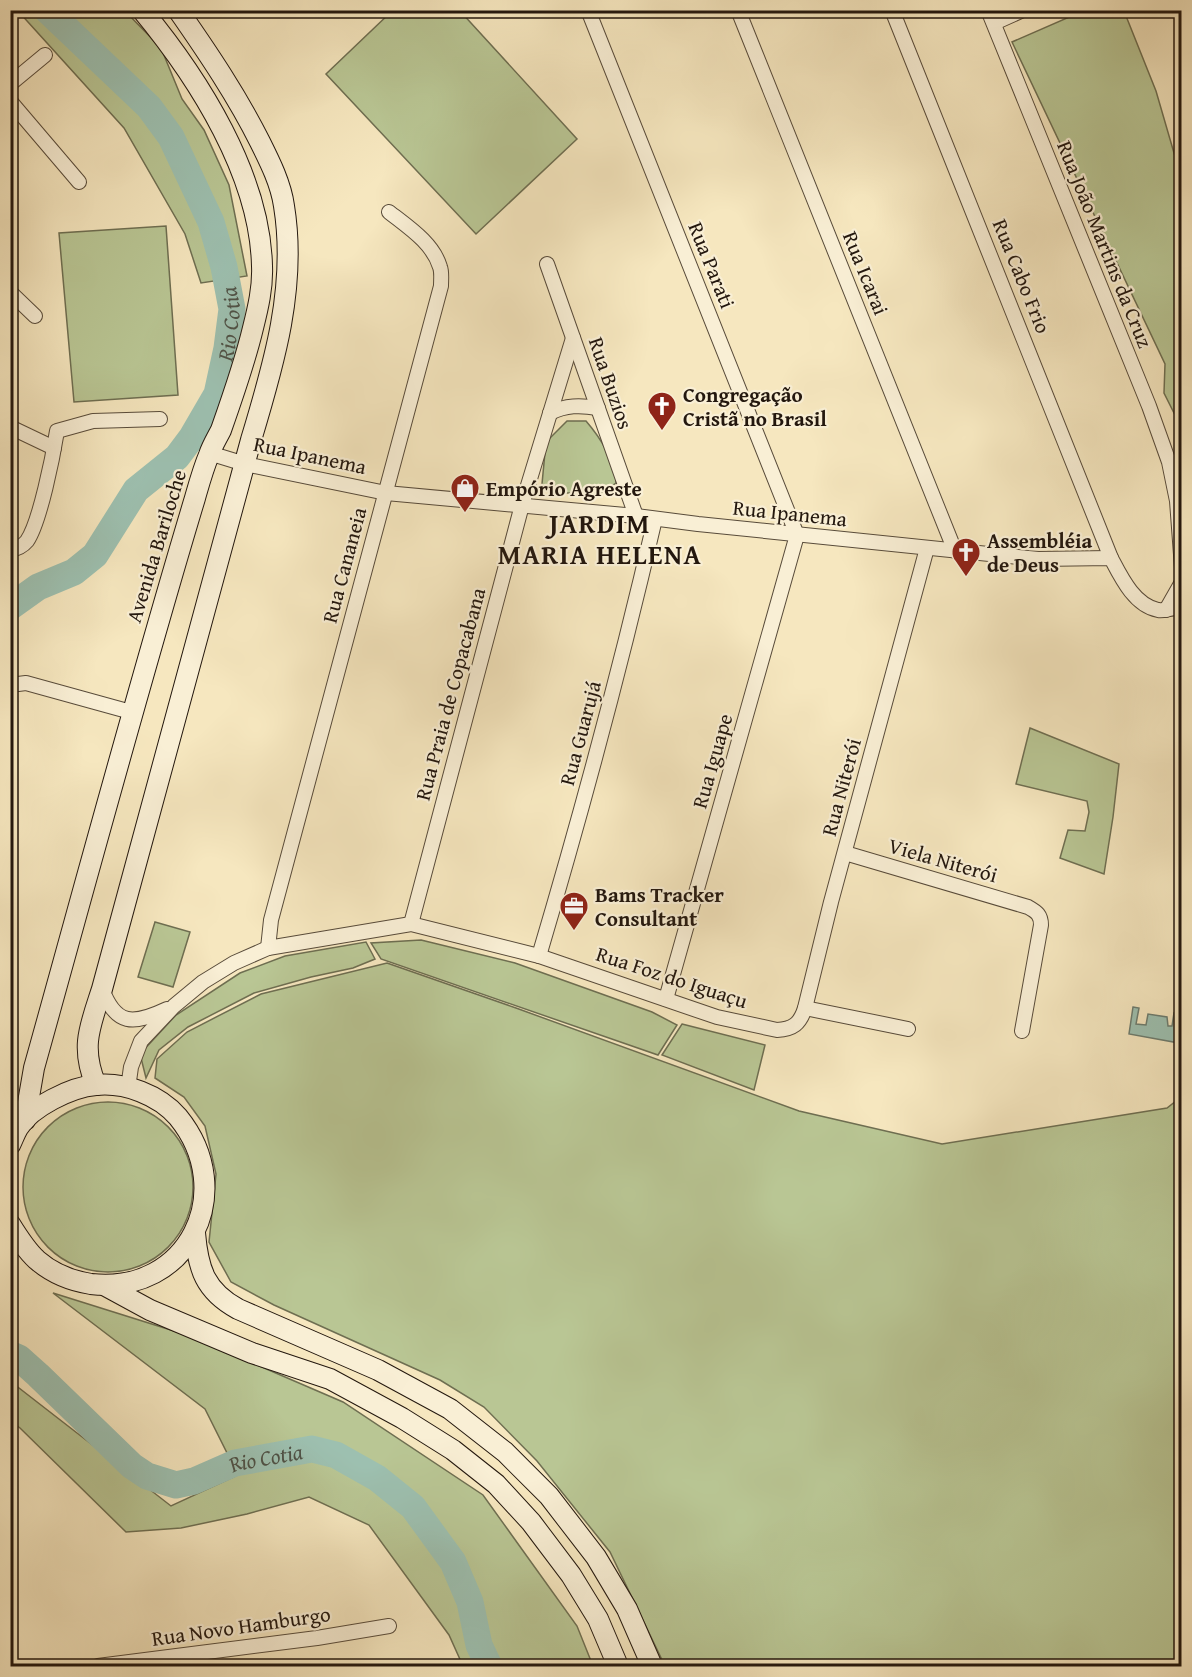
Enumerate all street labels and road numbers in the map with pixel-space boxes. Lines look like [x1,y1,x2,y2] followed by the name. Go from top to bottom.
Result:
[1049,136,1161,352] street label: Rua João Martins da Cruz
[985,214,1059,338] street label: Rua Cabo Frio
[681,217,743,313] street label: Rua Parati
[835,226,897,320] street label: Rua Icarai
[581,333,641,433] street label: Rua Buzios
[251,428,369,482] street label: Rua Ipanema
[118,466,194,626] street label: Avenida Bariloche
[731,492,849,534] street label: Rua Ipanema
[314,504,374,626] street label: Rua Cananeia
[407,584,493,804] street label: Rua Praia de Copacabana
[551,677,609,789] street label: Rua Guarujá
[684,710,740,812] street label: Rua Iguape
[813,735,869,839] street label: Rua Niterói
[885,830,1001,890] street label: Viela Niterói
[592,938,752,1016] street label: Rua Foz do Iguaçu
[149,1598,333,1654] street label: Rua Novo Hamburgo

